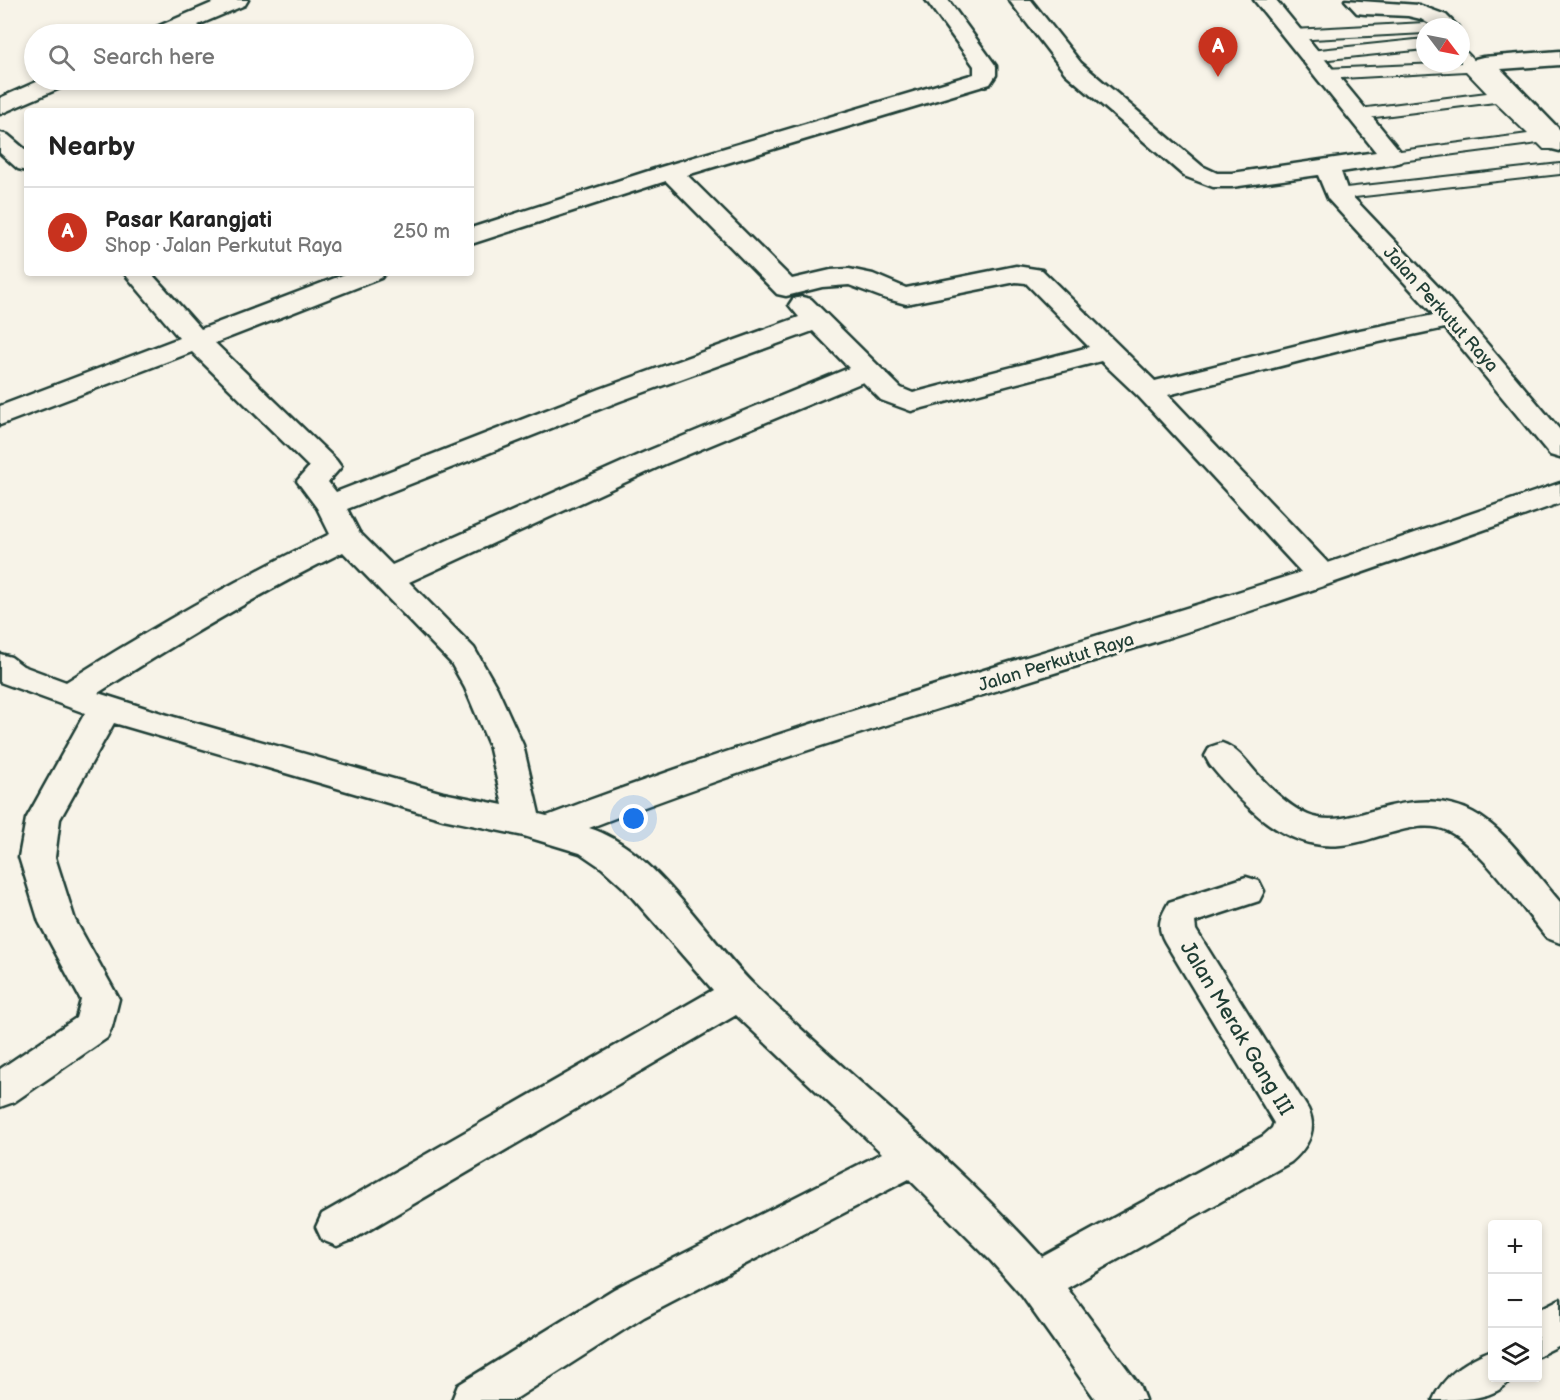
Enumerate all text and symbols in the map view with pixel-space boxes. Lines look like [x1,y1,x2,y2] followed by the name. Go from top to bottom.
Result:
[1416,18,1470,72] north arrow
[24,24,474,90] search box
[1198,28,1238,77] pin: A
[45,41,78,74] icon: search
[93,44,215,71] text: Search here
[48,132,135,163] text: Nearby
[105,207,272,234] text: Pasar Karangjati
[61,220,74,244] text: A
[393,220,450,244] text: 250 m
[105,234,343,258] text: Shop · Jalan Perkutut Raya
[1379,242,1502,376] street label: Jalan Perkutut Raya
[976,629,1136,696] street label: Jalan Perkutut Raya
[619,804,648,833] your location
[1175,937,1298,1120] street label: Jalan Merak Gang III
[1488,1220,1542,1382] map controls
[1488,1220,1542,1274] button: +
[1488,1274,1542,1328] button: −
[1488,1328,1542,1382] button: layers

